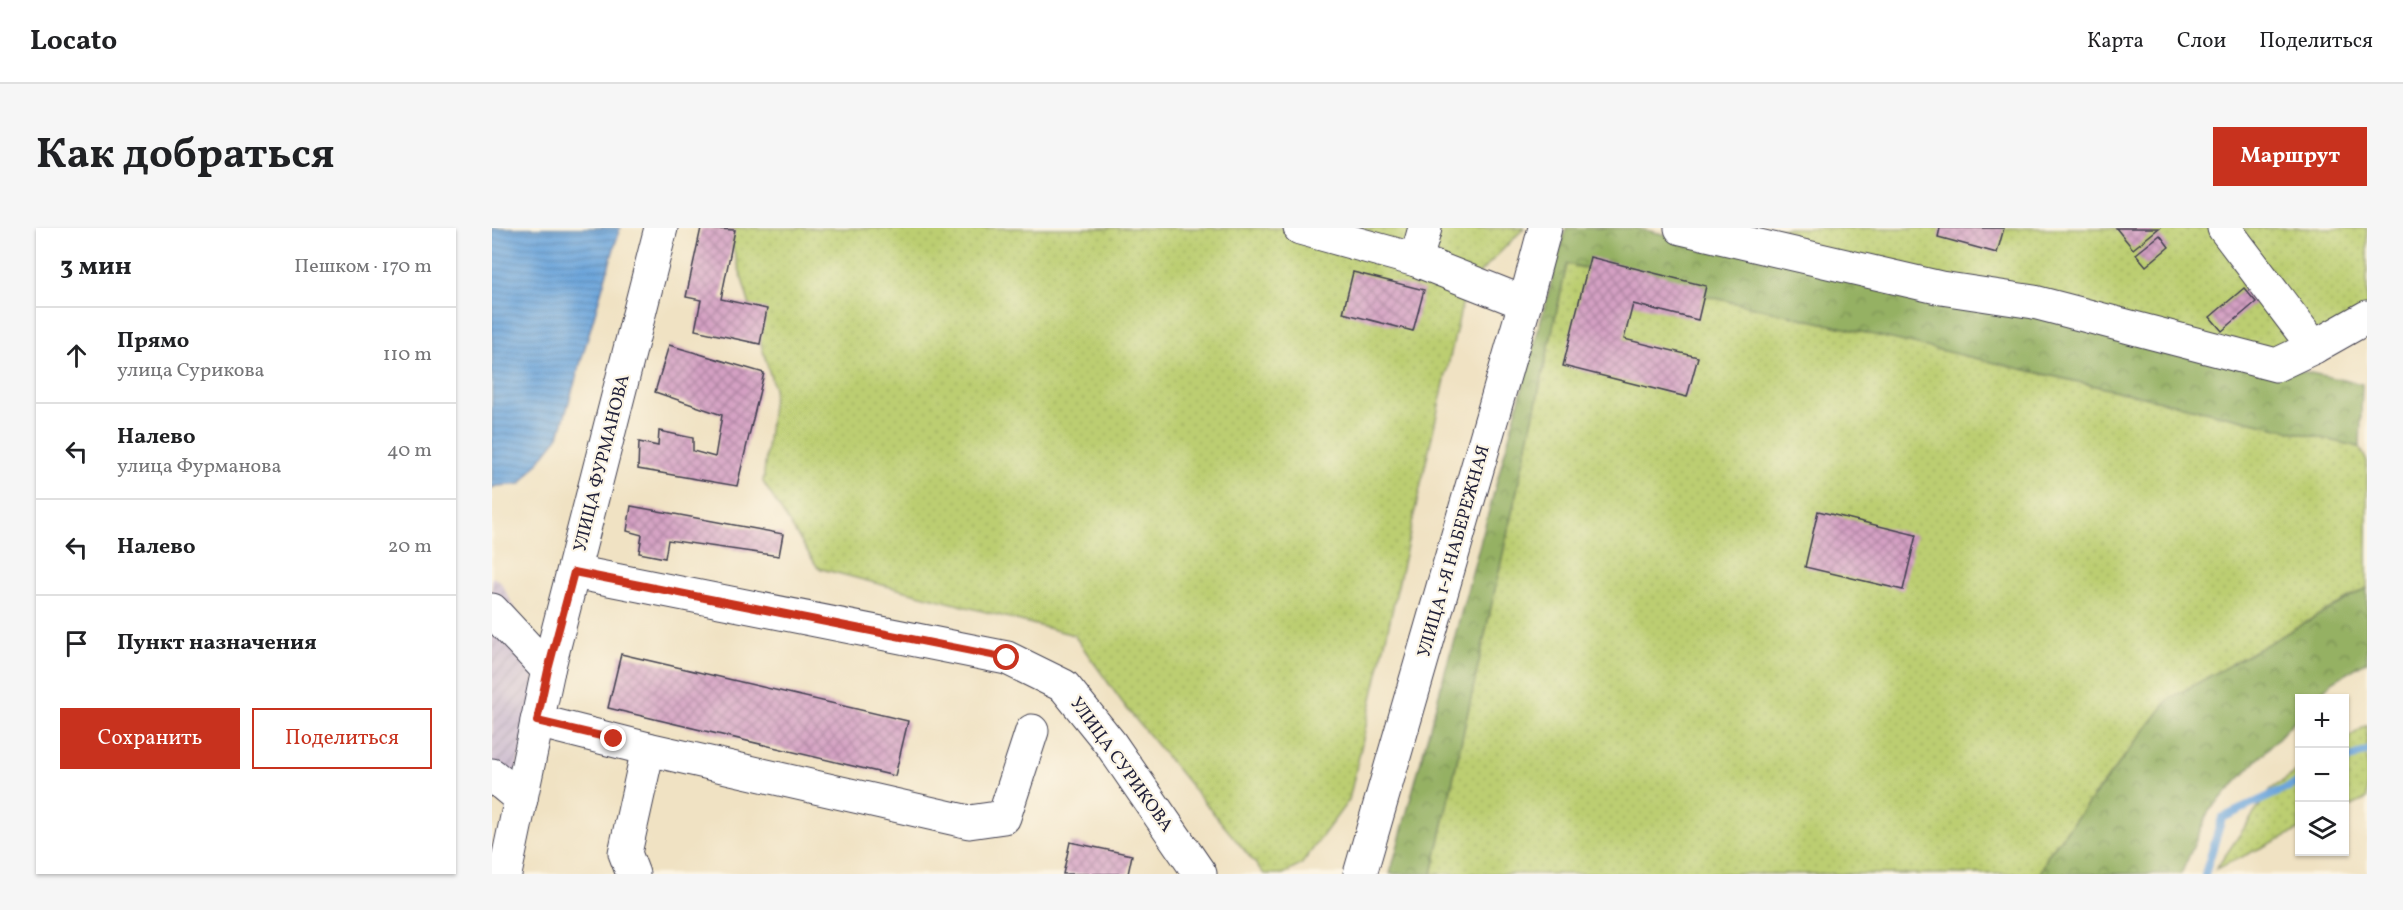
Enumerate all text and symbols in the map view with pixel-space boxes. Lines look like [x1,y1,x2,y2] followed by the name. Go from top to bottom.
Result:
[30,22,117,61] text: Locato
[2087,27,2144,56] text: Карта
[2177,27,2226,56] text: Слои
[2259,27,2373,56] text: Поделиться
[36,127,335,186] text: Как добраться
[2213,127,2367,186] button: Маршрут
[60,249,132,285] text: 3 мин
[294,253,432,281] text: Пешком · 170 m
[117,326,189,357] text: Прямо
[60,339,93,372] icon: ahead
[383,341,432,369] text: 110 m
[117,357,265,385] text: улица Сурикова
[568,372,637,555] street label: УЛИЦА ФУРМАНОВА
[117,422,196,453] text: Налево
[60,435,93,468] icon: left
[387,437,432,465] text: 40 m
[1412,442,1497,660] street label: УЛИЦА 1-Я НАБЕРЕЖНАЯ
[117,453,281,481] text: улица Фурманова
[60,531,93,564] icon: left
[117,532,196,563] text: Налево
[388,533,432,561] text: 20 m
[60,627,93,660] icon: arrive
[117,628,317,659] text: Пункт назначения
[993,644,1019,670] route start
[1063,692,1179,838] street label: УЛИЦА СУРИКОВА
[2295,694,2349,856] map controls
[2295,694,2349,748] button: +
[60,708,240,769] button: Сохранить
[252,708,432,769] button: Поделиться
[600,725,626,751] route end
[2295,748,2349,802] button: −
[2295,802,2349,856] button: layers

